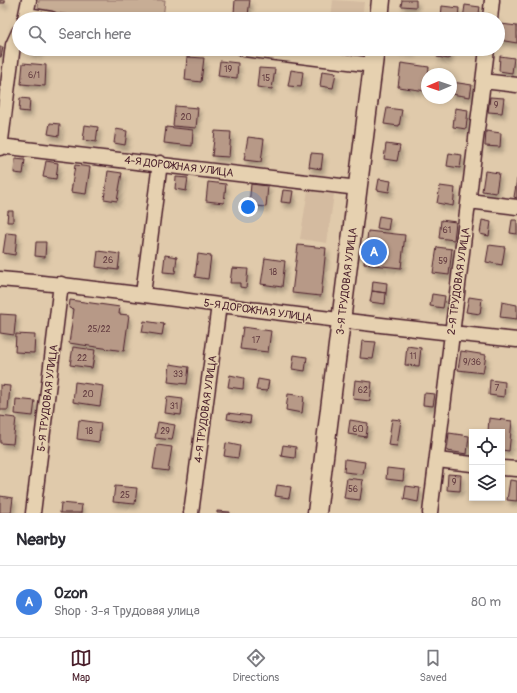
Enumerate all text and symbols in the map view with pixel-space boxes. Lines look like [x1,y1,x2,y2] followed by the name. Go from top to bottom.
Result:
[12,12,505,56] search box
[26,23,48,45] icon: search
[58,25,131,44] text: Search here
[224,64,232,75] house number: 19
[421,68,457,104] north arrow
[28,70,40,81] house number: 6/1
[262,73,270,84] house number: 15
[494,100,499,111] house number: 9
[180,112,192,123] house number: 20
[124,153,234,180] street label: 4-Я ДОРОЖНАЯ УЛИЦА
[238,197,258,217] your location
[443,225,451,236] house number: 61
[333,227,360,336] street label: 3-Я ТРУДОВАЯ УЛИЦА
[445,227,472,336] street label: 2-Я ТРУДОВАЯ УЛИЦА
[361,237,387,267] pin: A
[103,255,113,266] house number: 26
[438,256,448,267] house number: 59
[269,267,277,278] house number: 18
[203,296,313,325] street label: 5-Я ДОРОЖНАЯ УЛИЦА
[87,324,111,335] house number: 25/22
[252,335,260,346] house number: 17
[34,344,61,452] street label: 5-Я ТРУДОВАЯ УЛИЦА
[409,351,417,362] house number: 11
[77,353,87,364] house number: 22
[192,354,219,464] street label: 4-Я ТРУДОВАЯ УЛИЦА
[463,357,481,368] house number: 9/36
[173,369,183,380] house number: 33
[495,383,500,394] house number: 7
[358,385,368,396] house number: 62
[82,389,94,400] house number: 20
[170,401,178,412] house number: 31
[352,424,364,435] house number: 60
[85,426,93,437] house number: 18
[160,426,170,437] house number: 29
[469,429,505,501] map controls
[469,429,505,465] button: locate
[469,465,505,501] button: layers
[452,477,457,488] house number: 9
[348,484,358,495] house number: 56
[120,490,130,501] house number: 25
[16,529,65,550] text: Nearby
[54,584,88,603] text: Ozon
[25,594,33,610] text: A
[471,594,501,610] text: 80 m
[54,603,200,619] text: Shop · 3-я Трудовая улица
[70,647,92,684] tab: Map
[232,647,279,684] tab: Directions
[420,647,447,684] tab: Saved

